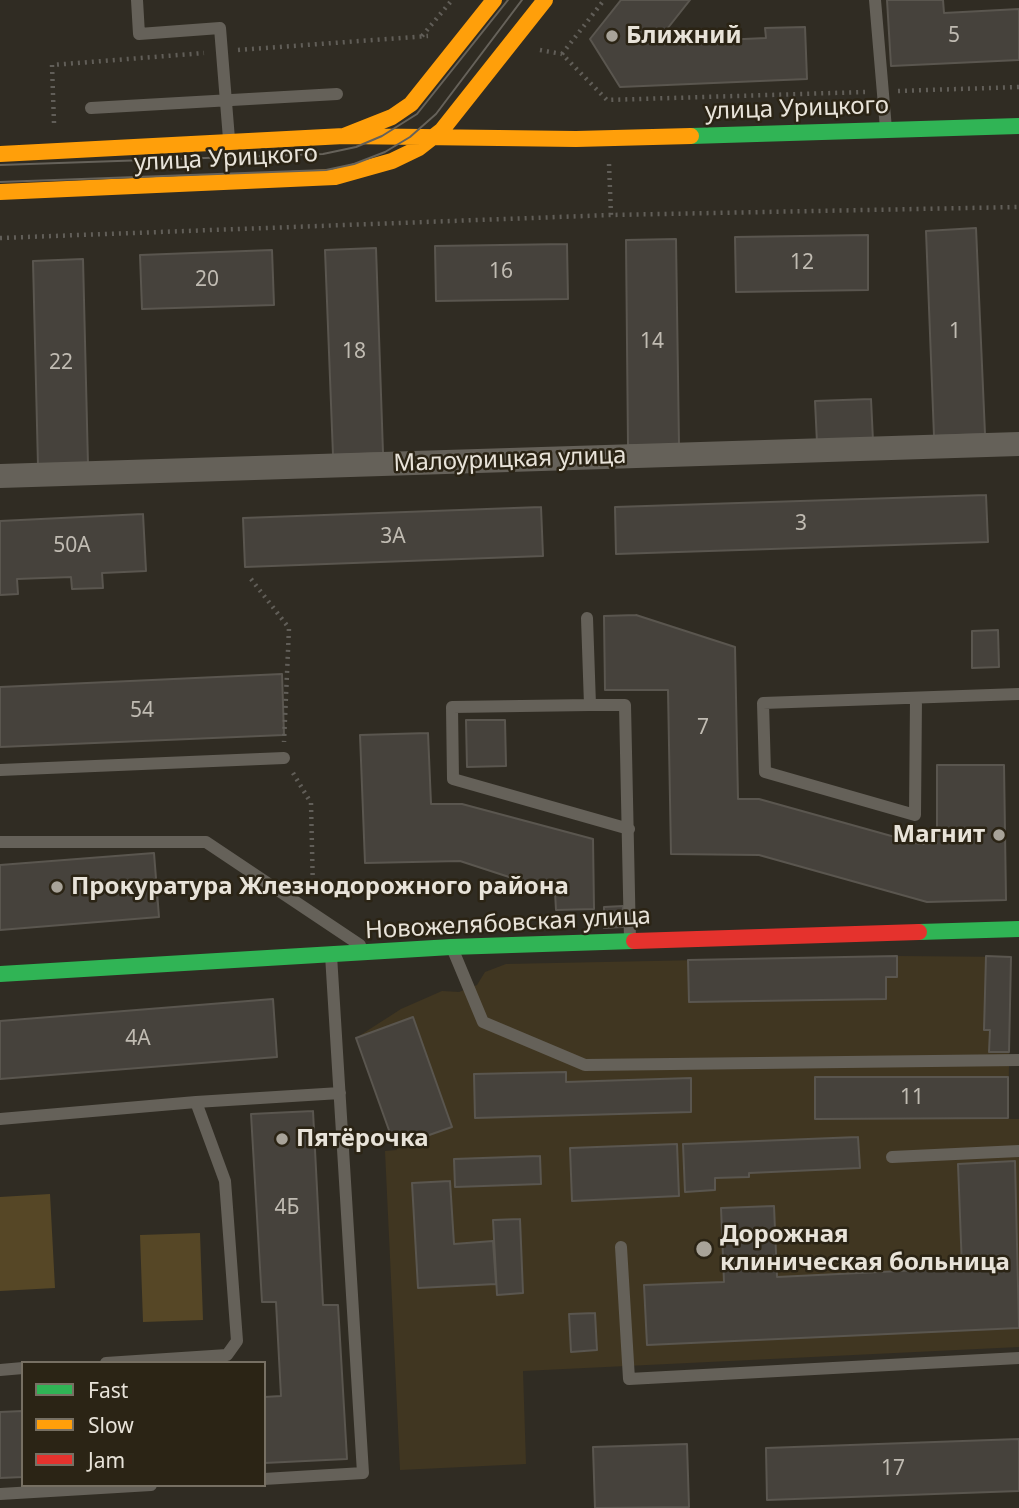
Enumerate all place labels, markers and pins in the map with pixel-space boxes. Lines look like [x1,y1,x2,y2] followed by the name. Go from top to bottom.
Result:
[626,22,742,50] place label: Ближний
[604,28,620,44] marker: Ближний
[893,821,985,849] place label: Магнит
[991,827,1007,843] marker: Магнит
[71,873,569,901] place label: Прокуратура Жлезнодорожного района
[49,879,65,895] marker: Прокуратура Жлезнодорожного района
[296,1125,429,1153] place label: Пятёрочка
[274,1131,290,1147] marker: Пятёрочка
[720,1221,1010,1277] place label: Дорожная клиническая больница
[694,1239,714,1259] marker: Дорожная клиническая больница

